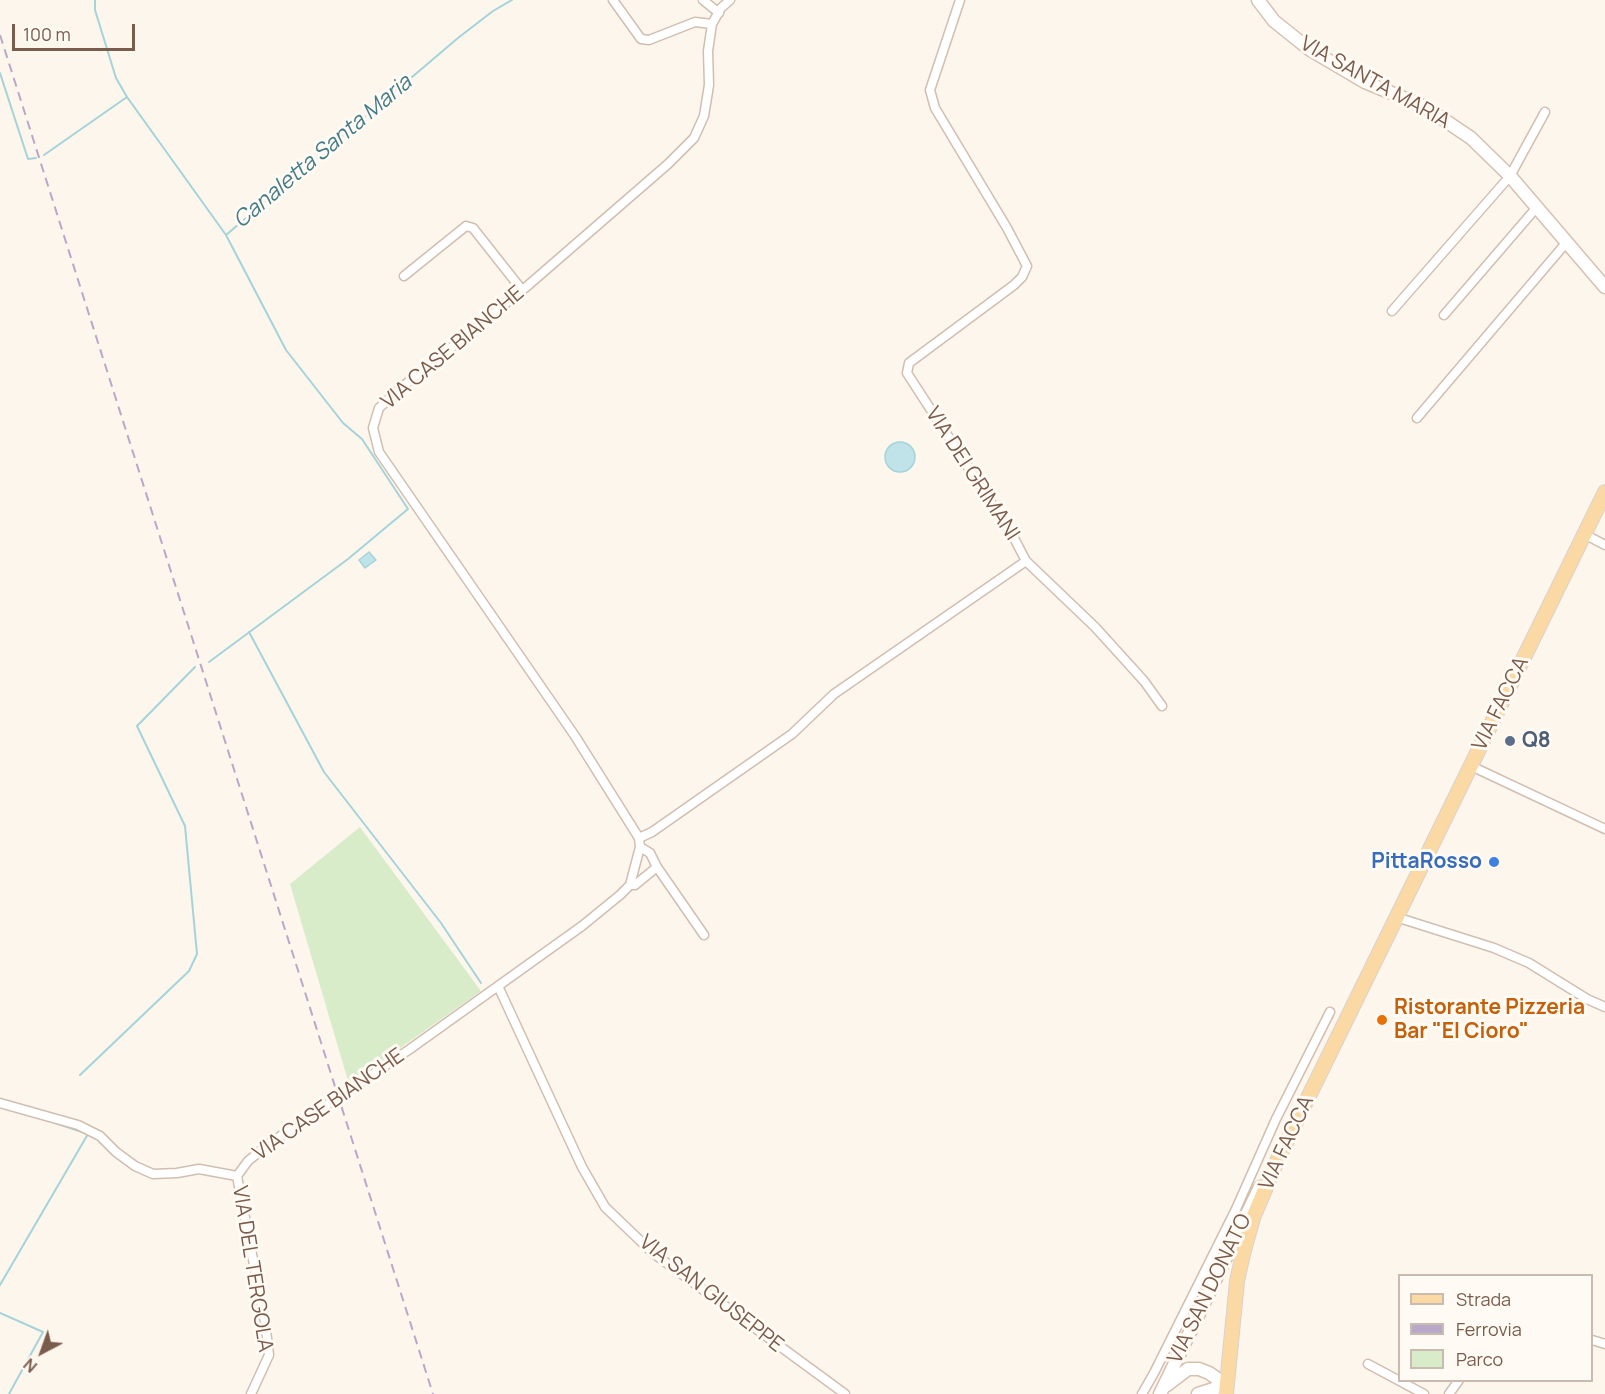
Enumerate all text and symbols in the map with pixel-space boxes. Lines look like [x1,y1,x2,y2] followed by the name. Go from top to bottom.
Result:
[15,12,138,50] scale bar
[23,22,71,46] text: 100 m
[1296,31,1454,135] street label: VIA SANTA MARIA
[229,70,417,234] water label: Canaletta Santa Maria
[377,281,529,415] street label: VIA CASE BIANCHE
[920,403,1024,545] street label: VIA DEI GRIMANI
[1467,653,1535,755] street label: VIA FACCA
[1522,728,1551,754] place label: Q8
[1503,734,1517,748] marker: Q8
[1371,849,1482,875] place label: PittaRosso
[1487,855,1501,869] marker: PittaRosso
[1394,995,1585,1045] place label: Ristorante Pizzeria Bar "El Cioro"
[1375,1013,1389,1027] marker: Ristorante Pizzeria Bar "El Cioro"
[249,1043,409,1167] street label: VIA CASE BIANCHE
[1254,1092,1320,1194] street label: VIA FACCA
[226,1184,278,1354] street label: VIA DEL TERGOLA
[1163,1210,1257,1368] street label: VIA SAN DONATO
[634,1230,788,1358] street label: VIA SAN GIUSEPPE
[1398,1274,1593,1382] legend
[1456,1287,1511,1311] text: Strada
[1456,1317,1522,1341] text: Ferrovia
[12,1322,72,1382] north arrow
[1456,1347,1503,1371] text: Parco
[19,1354,42,1378] text: N

